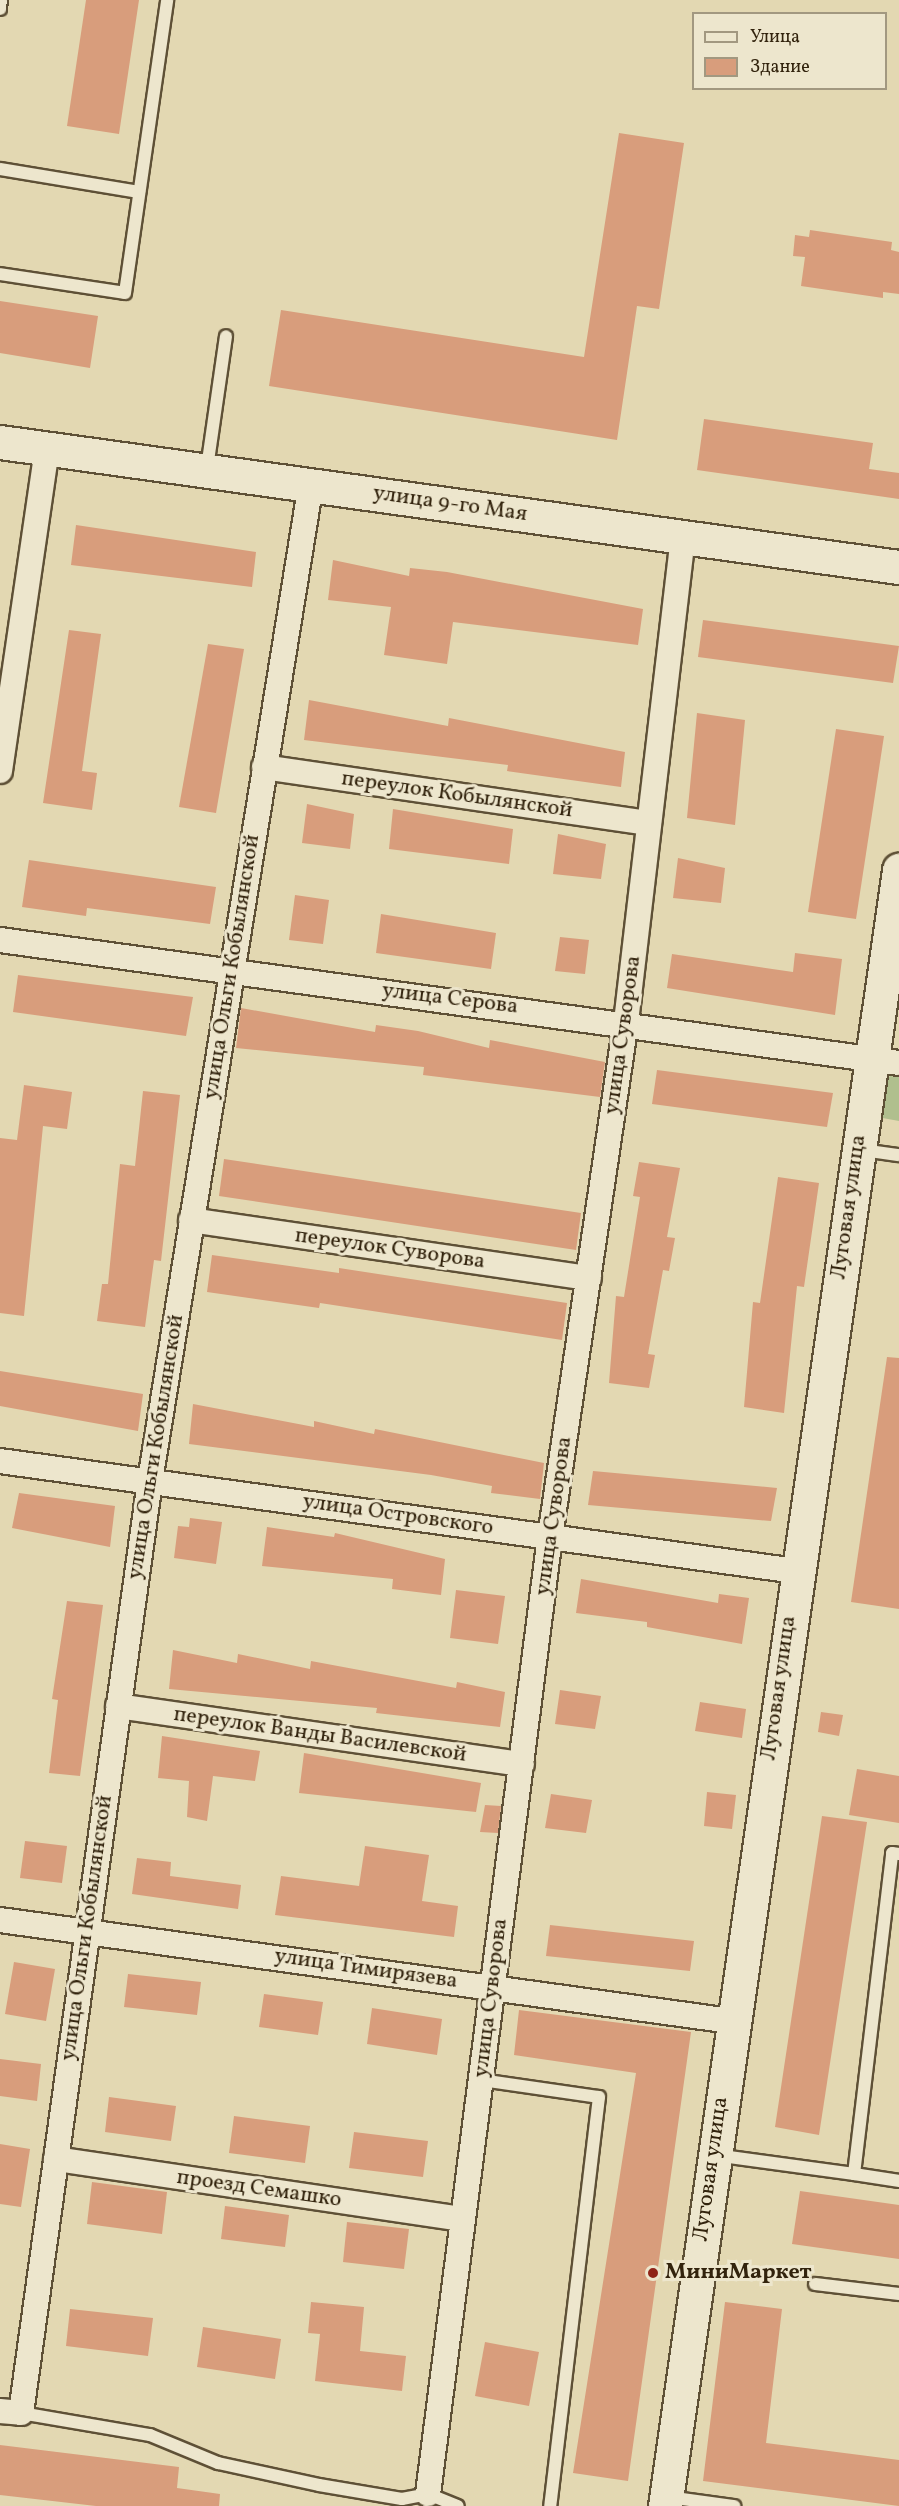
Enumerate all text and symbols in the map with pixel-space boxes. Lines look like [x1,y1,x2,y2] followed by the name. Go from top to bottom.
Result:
[692,12,887,90] legend
[750,25,800,50] text: Улица
[750,55,810,80] text: Здание
[371,480,529,528] street label: улица 9-го Мая
[340,766,574,824] street label: переулок Кобылянской
[198,833,266,1101] street label: улица Ольги Кобылянской
[599,954,647,1116] street label: улица Суворова
[380,978,520,1020] street label: улица Серова
[826,1133,872,1281] street label: Луговая улица
[293,1223,487,1275] street label: переулок Суворова
[122,1313,190,1581] street label: улица Ольги Кобылянской
[530,1435,578,1597] street label: улица Суворова
[301,1489,495,1541] street label: улица Островского
[756,1614,802,1762] street label: Луговая улица
[172,1701,468,1769] street label: переулок Ванды Василевской
[55,1793,119,2063] street label: улица Ольги Кобылянской
[468,1917,514,2079] street label: улица Суворова
[272,1943,460,1995] street label: улица Тимирязева
[688,2095,734,2243] street label: Луговая улица
[175,2164,343,2214] street label: проезд Семашко
[665,2260,812,2286] place label: МиниМаркет
[646,2266,660,2280] marker: МиниМаркет

